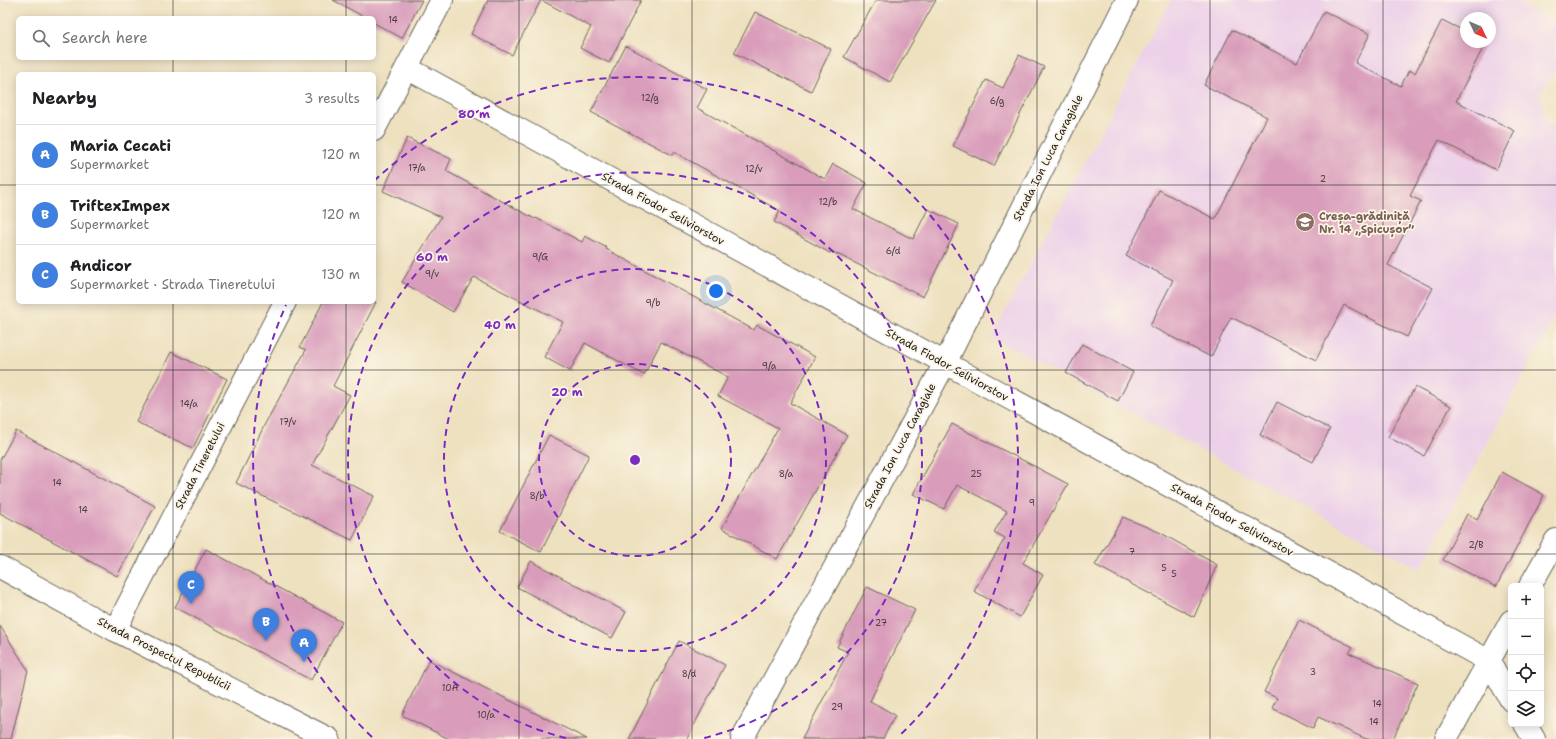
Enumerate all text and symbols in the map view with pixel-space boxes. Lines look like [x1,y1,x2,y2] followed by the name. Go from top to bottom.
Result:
[1460,12,1496,48] north arrow
[388,14,398,26] house number: 14
[16,16,376,60] search box
[30,27,52,49] icon: search
[62,28,148,48] text: Search here
[32,87,97,109] text: Nearby
[304,90,360,107] text: 3 results
[641,92,659,104] house number: 12/g
[1009,92,1087,224] street label: Strada Ion Luca Caragiale
[990,95,1005,107] house number: 6/g
[458,106,490,122] text: 80 m
[70,136,171,156] text: Maria Cecati
[40,146,50,163] text: A
[322,146,360,163] text: 120 m
[70,156,149,173] text: Supermarket
[408,162,426,174] house number: 17/a
[745,163,763,175] house number: 12/v
[599,169,727,249] street label: Strada Fiodor Seliviorstov
[1320,173,1326,185] house number: 2
[70,196,170,216] text: TriftexImpex
[819,196,837,208] house number: 12/b
[41,206,49,223] text: B
[322,206,360,223] text: 120 m
[1319,209,1414,238] place label: Creșa-grădiniță Nr. 14 „Spicușor”
[1294,211,1316,233] school or university icon: Creșa-grădiniță Nr. 14 „Spicușor”
[70,216,149,233] text: Supermarket
[886,245,901,257] house number: 6/d
[416,249,448,265] text: 60 m
[532,251,548,263] house number: 9/G
[70,256,132,276] text: Andicor
[41,266,49,283] text: C
[322,266,360,283] text: 130 m
[425,268,439,280] house number: 9/v
[70,276,275,293] text: Supermarket · Strada Tineretului
[706,281,726,301] your location
[645,297,661,309] house number: 9/b
[484,317,516,333] text: 40 m
[883,325,1011,405] street label: Strada Fiodor Seliviorstov
[762,360,777,372] house number: 9/a
[860,381,940,511] street label: Strada Ion Luca Caragiale
[551,384,583,400] text: 20 m
[180,398,198,410] house number: 14/a
[279,416,297,428] house number: 17/v
[172,420,228,512] street label: Strada Tineretului
[628,453,642,467] centre of rings
[779,468,794,480] house number: 8/a
[970,468,982,480] house number: 25
[52,477,62,489] house number: 14
[1168,480,1296,560] street label: Strada Fiodor Seliviorstov
[529,490,545,502] house number: 8/b
[1029,497,1035,509] house number: 9
[78,504,88,516] house number: 14
[1468,539,1484,551] house number: 2/B
[1129,546,1135,558] house number: 7
[1161,562,1167,574] house number: 5
[1171,568,1177,580] house number: 5
[178,571,204,604] pin: C
[1508,583,1544,727] map controls
[1508,583,1544,619] button: +
[253,608,279,641] pin: B
[95,614,233,694] street label: Strada Prospectul Republicii
[875,617,887,629] house number: 27
[1508,619,1544,655] button: −
[291,629,317,662] pin: A
[1508,655,1544,691] button: locate
[1310,666,1316,678] house number: 3
[682,668,697,680] house number: 8/d
[442,682,459,694] house number: 10A
[1508,691,1544,727] button: layers
[1372,698,1382,710] house number: 14
[831,701,843,713] house number: 29
[477,709,495,721] house number: 10/a
[1369,716,1379,728] house number: 14

